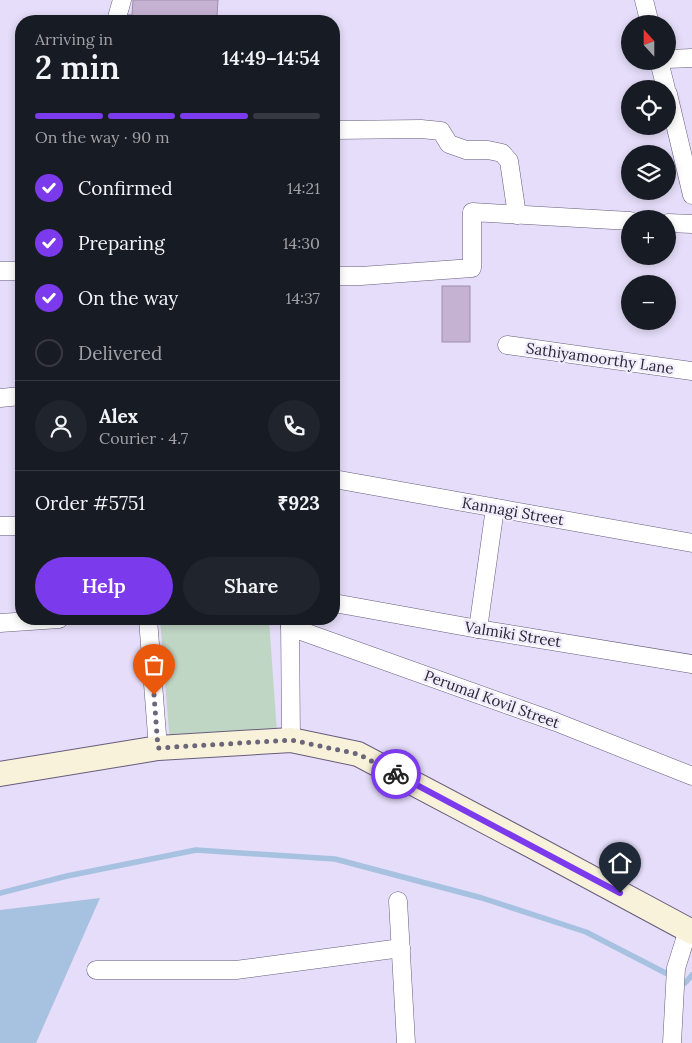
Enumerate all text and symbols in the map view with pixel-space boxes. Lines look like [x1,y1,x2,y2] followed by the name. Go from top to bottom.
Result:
[621,15,676,70] north arrow
[621,15,676,330] map controls
[35,29,113,49] text: Arriving in
[222,46,320,70] text: 14:49–14:54
[35,47,120,88] text: 2 min
[621,80,676,135] button: locate
[35,127,170,147] text: On the way · 90 m
[621,145,676,200] button: layers
[35,174,63,202] icon: check
[78,176,173,200] text: Confirmed
[287,178,320,198] text: 14:21
[621,210,676,265] button: +
[35,229,63,257] icon: check
[78,231,165,255] text: Preparing
[283,233,320,253] text: 14:30
[621,275,676,330] button: −
[35,284,63,312] icon: check
[78,286,178,310] text: On the way
[286,288,320,308] text: 14:37
[525,338,675,378] street label: Sathiyamoorthy Lane
[78,341,162,365] text: Delivered
[35,400,87,452] button: person
[268,400,320,452] button: phone
[99,404,138,428] text: Alex
[99,428,188,448] text: Courier · 4.7
[35,491,145,515] text: Order #5751
[277,491,320,515] text: ₹923
[460,493,566,529] street label: Kannagi Street
[35,557,173,615] button: Help
[183,557,320,615] button: Share
[462,617,563,651] street label: Valmiki Street
[133,644,175,695] pin
[140,651,168,679] icon: bag
[422,666,563,732] street label: Perumal Kovil Street
[371,749,421,799] courier
[382,760,410,788] icon: bike
[599,842,641,893] pin
[606,849,634,877] icon: home

